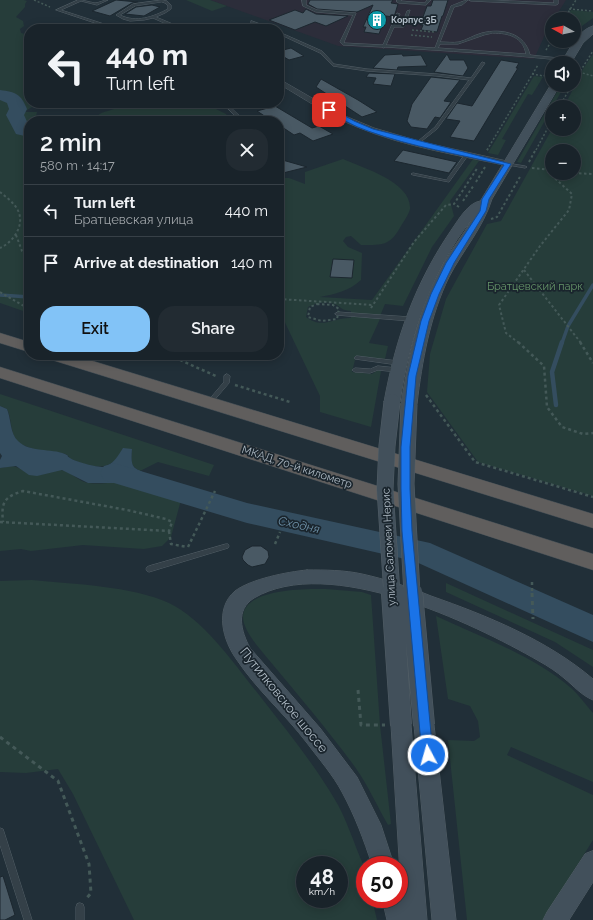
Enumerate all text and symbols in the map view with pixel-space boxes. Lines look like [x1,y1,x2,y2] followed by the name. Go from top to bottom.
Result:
[366,9,388,31] building icon: Корпус 3Б
[545,12,581,48] north arrow
[545,12,581,180] map controls
[391,15,436,25] place label: Корпус 3Б
[106,39,188,72] text: 440 m
[40,40,92,92] icon: left
[545,56,581,92] button: sound
[106,73,175,94] text: Turn left
[312,93,346,127] pin
[318,99,340,121] icon: arrive
[545,100,581,136] button: +
[40,128,102,157] text: 2 min
[226,129,268,171] button: close
[545,144,581,180] button: −
[40,158,115,173] text: 580 m · 14:17
[74,194,135,212] text: Turn left
[40,200,62,222] icon: left
[225,202,268,220] text: 440 m
[74,212,193,227] text: Братцевская улица
[40,252,62,274] icon: arrive
[74,254,219,272] text: Arrive at destination
[231,254,272,272] text: 140 m
[487,280,583,293] park label: Братцевский парк
[40,306,150,352] button: Exit
[158,306,268,352] button: Share
[240,443,354,491] street label: МКАД, 70-й километр
[379,488,399,606] street label: улица Саломеи Нерис
[277,514,322,536] water label: Сходня
[237,644,331,756] street label: Путилковское шоссе
[407,734,449,776] position arrow
[356,856,408,908] speed limit sign: 50
[310,865,334,889] text: 48
[309,886,335,897] text: km/h

